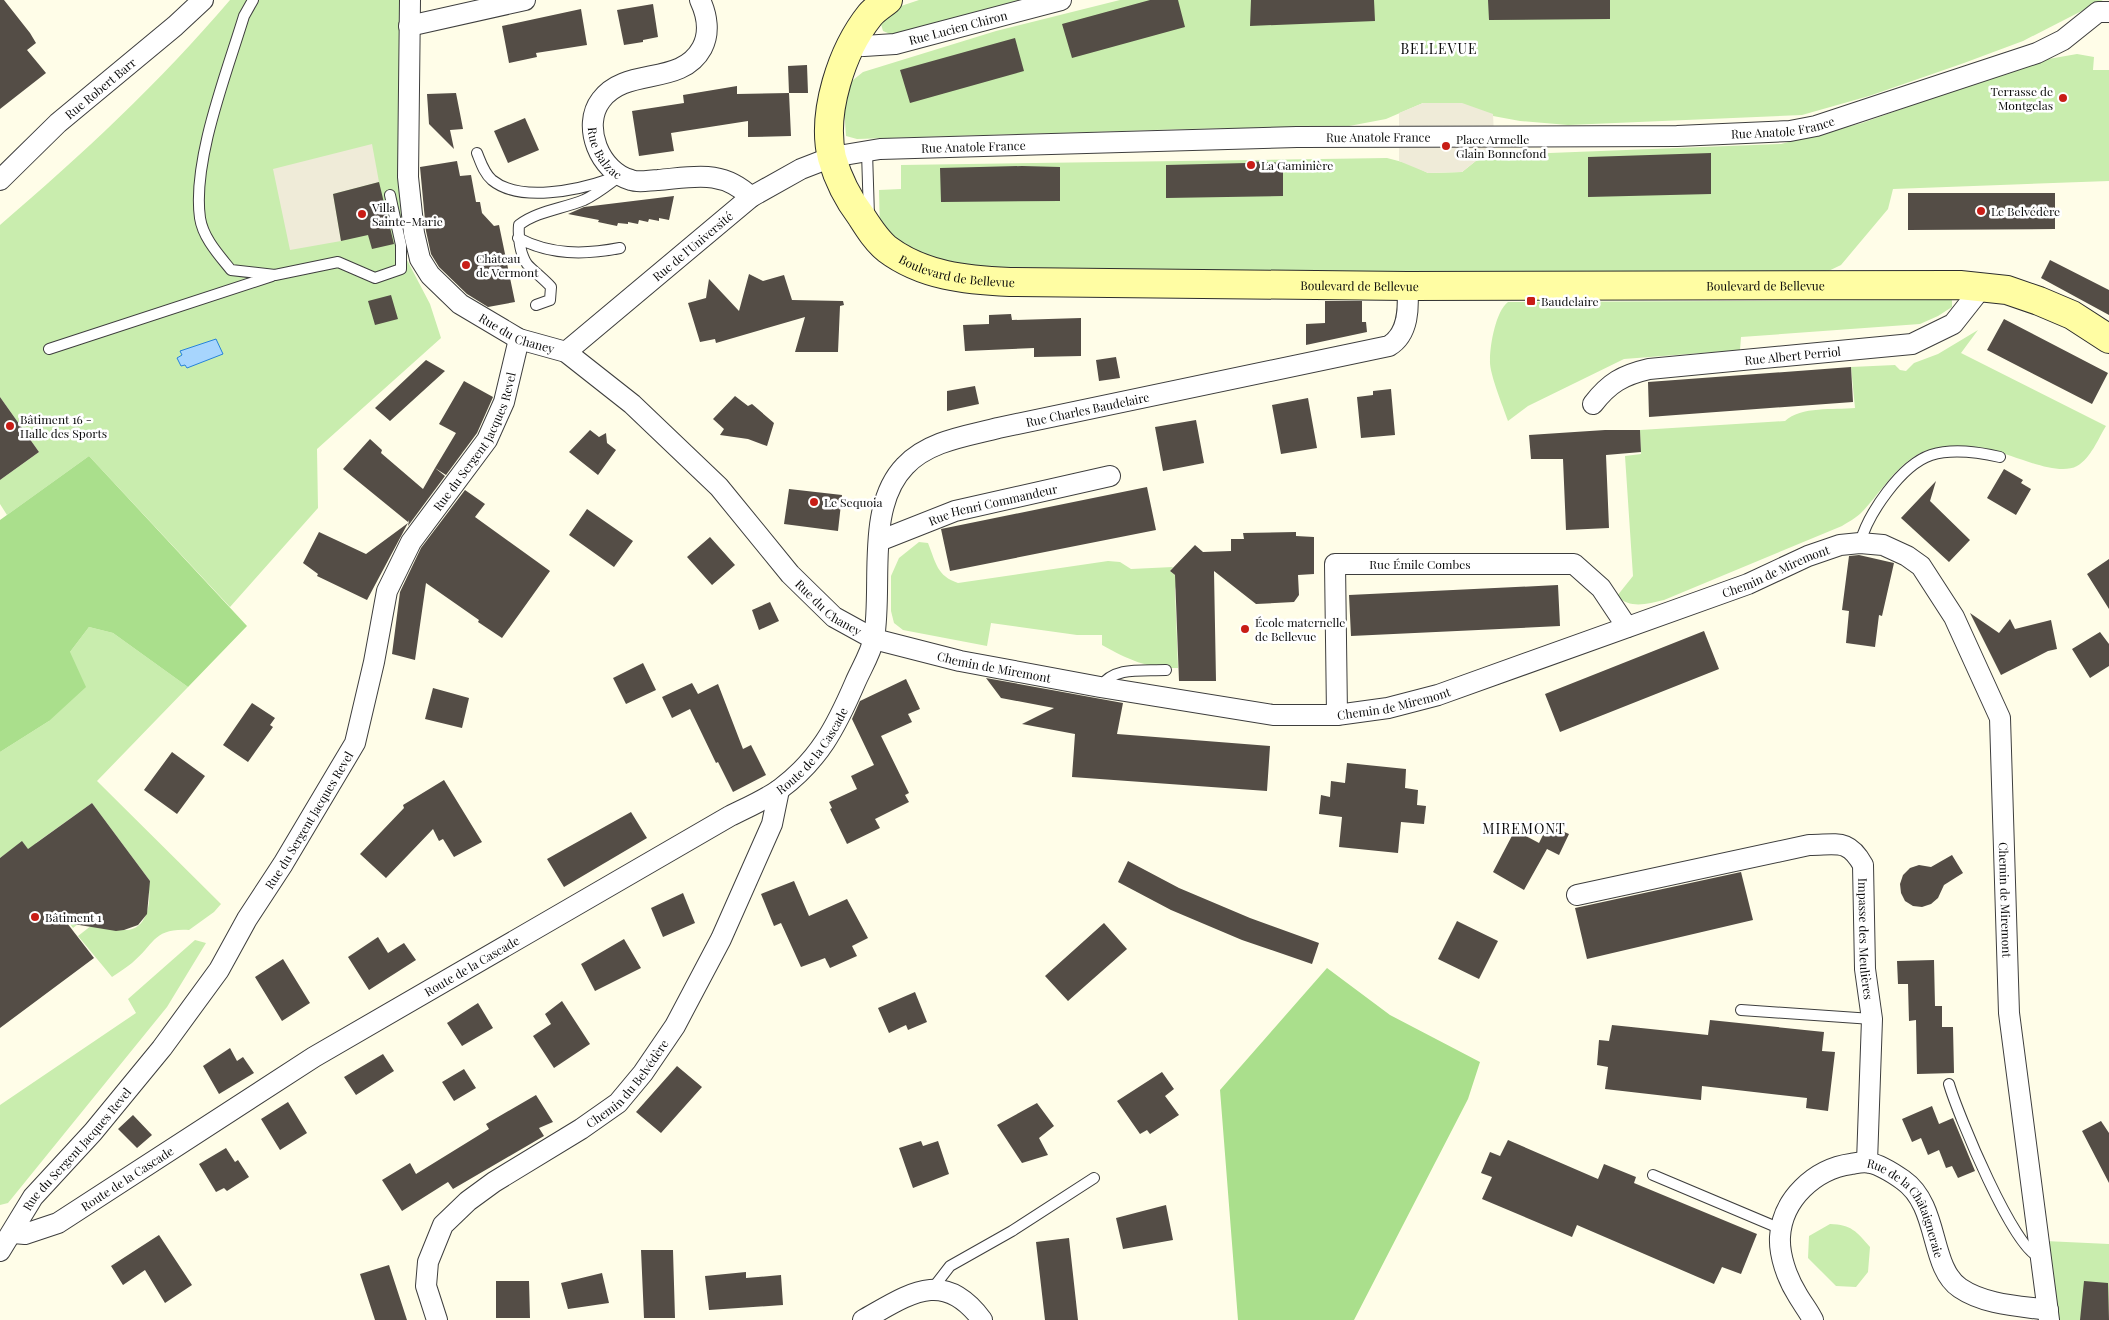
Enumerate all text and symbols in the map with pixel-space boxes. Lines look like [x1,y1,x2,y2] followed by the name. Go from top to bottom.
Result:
[907,7,1009,48] street label: Rue Lucien Chiron
[1400,39,1478,58] district label: BELLEVUE
[61,54,139,122] street label: Rue Robert Barr
[1991,83,2053,113] place label: Terrasse de Montgelas
[2057,92,2069,104] marker: Terrasse de Montgelas
[1731,112,1836,142] street label: Rue Anatole France
[585,126,625,183] street label: Rue Balzac
[1326,129,1431,145] street label: Rue Anatole France
[1456,131,1546,161] place label: Place Armelle Glain Bonnefond
[921,137,1026,156] street label: Rue Anatole France
[1440,140,1452,152] marker: Place Armelle Glain Bonnefond
[1261,157,1333,173] place label: La Gaminière
[1245,159,1257,171] marker: La Gaminière
[371,199,443,229] place label: Villa Sainte-Marie
[1991,203,2060,219] place label: Le Belvédère
[1975,205,1987,217] marker: Le Belvédère
[356,208,368,220] marker: Villa Sainte-Marie
[649,208,736,284] street label: Rue de l'Université
[476,250,539,280] place label: Château de Vermont
[896,251,1015,290] street label: Boulevard de Bellevue
[460,259,472,271] marker: Château de Vermont
[1300,277,1419,294] street label: Boulevard de Bellevue
[1706,277,1825,293] street label: Boulevard de Bellevue
[1541,293,1599,309] place label: Baudelaire
[1525,295,1537,307] marker: Baudelaire
[476,309,556,356] street label: Rue du Chaney
[1744,343,1842,368] street label: Rue Albert Perriol
[429,370,519,514] street label: Rue du Sergent Jacques Revel
[1024,389,1151,430] street label: Rue Charles Baudelaire
[20,411,107,441] place label: Bâtiment 16 - Halle des Sports
[4,420,16,432] marker: Bâtiment 16 - Halle des Sports
[926,480,1059,529] street label: Rue Henri Commandeur
[824,494,882,510] place label: Le Sequoia
[808,496,820,508] marker: Le Sequoia
[1720,541,1832,601] street label: Chemin de Miremont
[1369,556,1471,572] street label: Rue Émile Combes
[792,576,865,639] street label: Rue du Chaney
[1255,614,1345,644] place label: École maternelle de Bellevue
[1239,623,1251,635] marker: École maternelle de Bellevue
[935,647,1053,686] street label: Chemin de Miremont
[1336,683,1453,723] street label: Chemin de Miremont
[773,705,851,797] street label: Route de la Cascade
[261,748,357,892] street label: Rue du Sergent Jacques Revel
[1482,819,1566,838] district label: MIREMONT
[1996,842,2015,959] street label: Chemin de Miremont
[1855,878,1877,1001] street label: Impasse des Meulières
[45,909,102,925] place label: Bâtiment 1
[29,911,41,923] marker: Bâtiment 1
[421,932,522,1000] street label: Route de la Cascade
[583,1036,672,1131] street label: Chemin du Belvédère
[19,1084,135,1213] street label: Rue du Sergent Jacques Revel
[78,1142,176,1214] street label: Route de la Cascade
[1866,1155,1948,1260] street label: Rue de la Châtaigneraie

